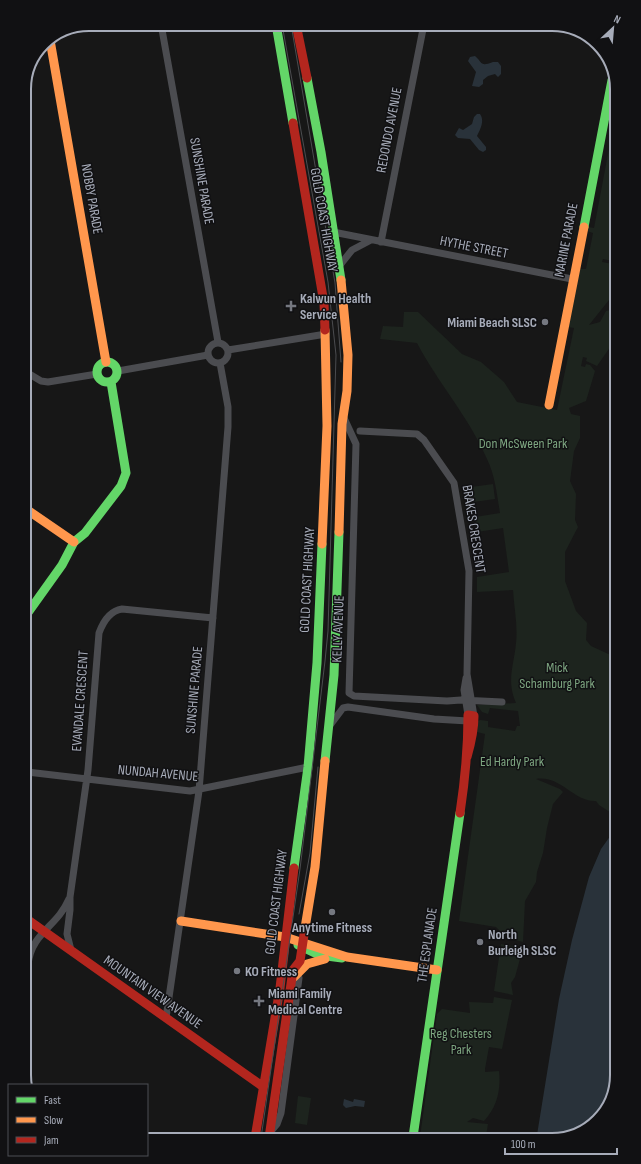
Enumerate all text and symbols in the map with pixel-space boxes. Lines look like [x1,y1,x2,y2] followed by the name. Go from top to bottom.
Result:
[593,8,633,48] north arrow
[612,12,623,27] text: N
[372,86,406,174] street label: REDONDO AVENUE
[186,136,218,226] street label: SUNSHINE PARADE
[77,163,107,236] street label: NOBBY PARADE
[306,167,342,274] street label: GOLD COAST HIGHWAY
[550,201,582,279] street label: MARINE PARADE
[438,232,510,262] street label: HYTHE STREET
[300,290,371,323] place label: Kalwun Health Service
[285,300,297,312] marker: Kalwun Health Service
[447,314,537,331] place label: Miami Beach SLSC
[540,317,550,327] marker: Miami Beach SLSC
[479,435,568,452] park label: Don McSween Park
[459,484,489,575] street label: BRAKES CRESCENT
[296,527,318,633] street label: GOLD COAST HIGHWAY
[328,595,348,663] street label: KELLY AVENUE
[182,645,206,734] street label: SUNSHINE PARADE
[68,650,92,752] street label: EVANDALE CRESCENT
[519,659,595,692] park label: Mick Schamburg Park
[480,753,545,770] park label: Ed Hardy Park
[117,761,199,785] street label: NUNDAH AVENUE
[261,848,291,955] street label: GOLD COAST HIGHWAY
[413,906,441,984] street label: THE ESPLANADE
[327,907,337,917] marker: Anytime Fitness
[291,919,372,936] place label: Anytime Fitness
[488,926,556,959] place label: North Burleigh SLSC
[475,937,485,947] marker: North Burleigh SLSC
[100,952,206,1032] street label: MOUNTAIN VIEW AVENUE
[245,963,297,980] place label: KO Fitness
[232,966,242,976] marker: KO Fitness
[268,985,342,1018] place label: Miami Family Medical Centre
[253,995,265,1007] marker: Miami Family Medical Centre
[430,1025,492,1058] park label: Reg Chesters Park
[8,1084,148,1156] legend
[44,1093,61,1108] text: Fast
[44,1113,63,1128] text: Slow
[505,1130,617,1156] scale bar
[43,1133,59,1148] text: Jam
[511,1137,536,1152] text: 100 m

